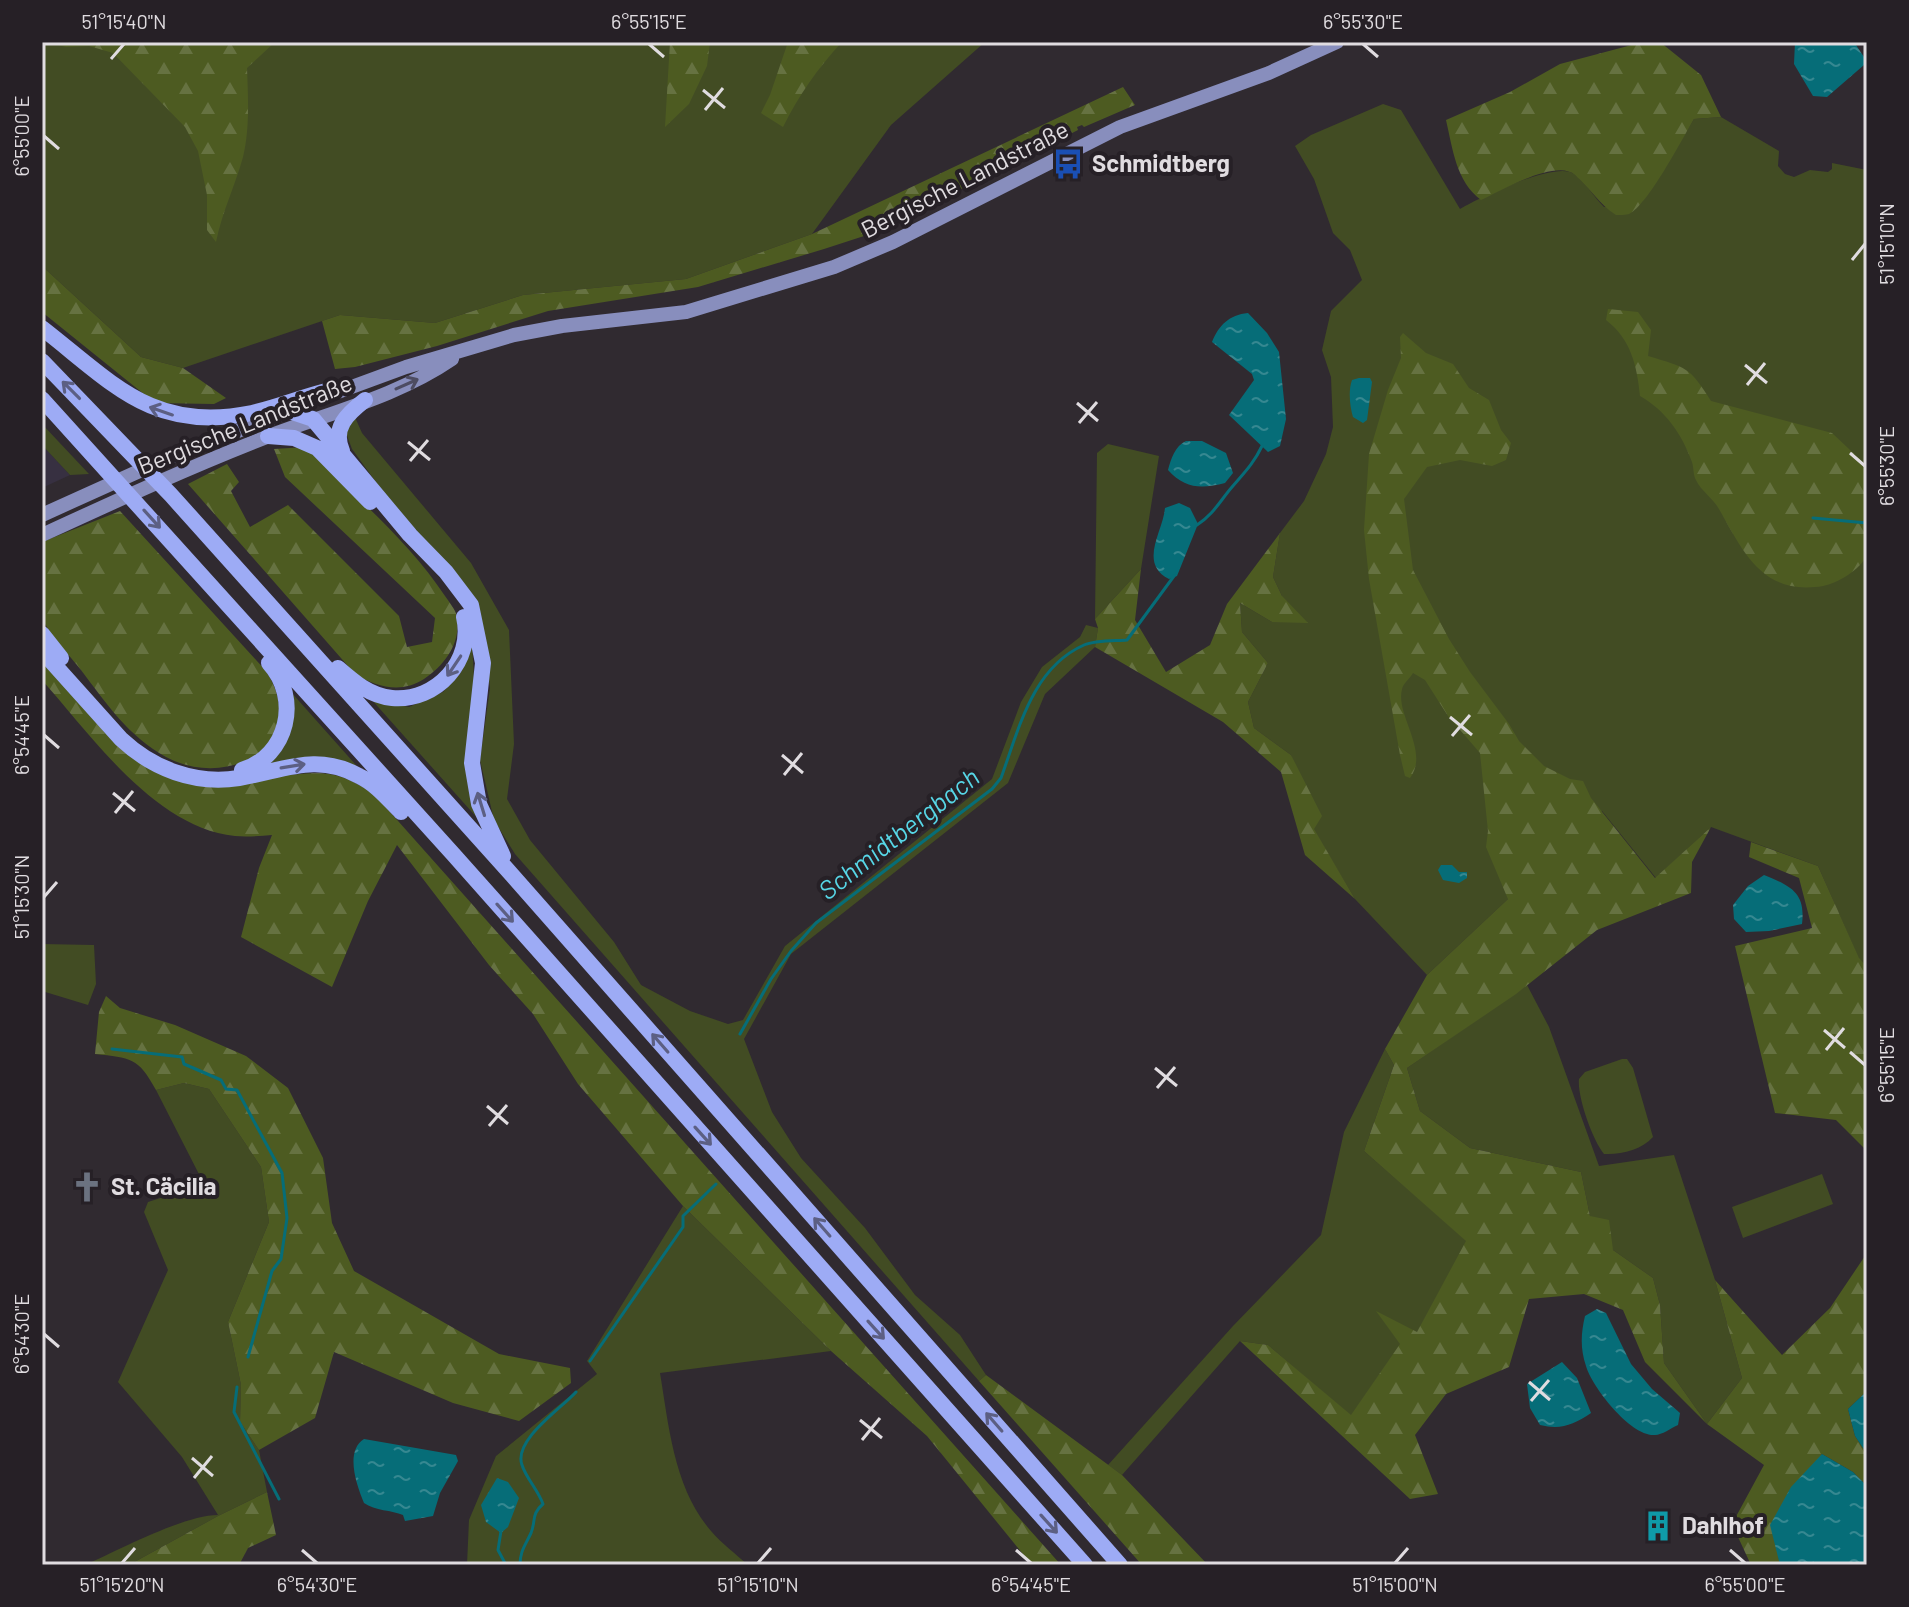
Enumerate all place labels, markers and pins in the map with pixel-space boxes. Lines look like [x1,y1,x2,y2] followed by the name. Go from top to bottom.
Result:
[1051,147,1085,181] bus stop icon: Schmidtberg
[1092,148,1230,177] place label: Schmidtberg
[70,1170,104,1204] church icon: St. Cäcilia
[111,1171,216,1200] place label: St. Cäcilia
[1641,1509,1675,1543] building icon: Dahlhof
[1682,1510,1764,1539] place label: Dahlhof

